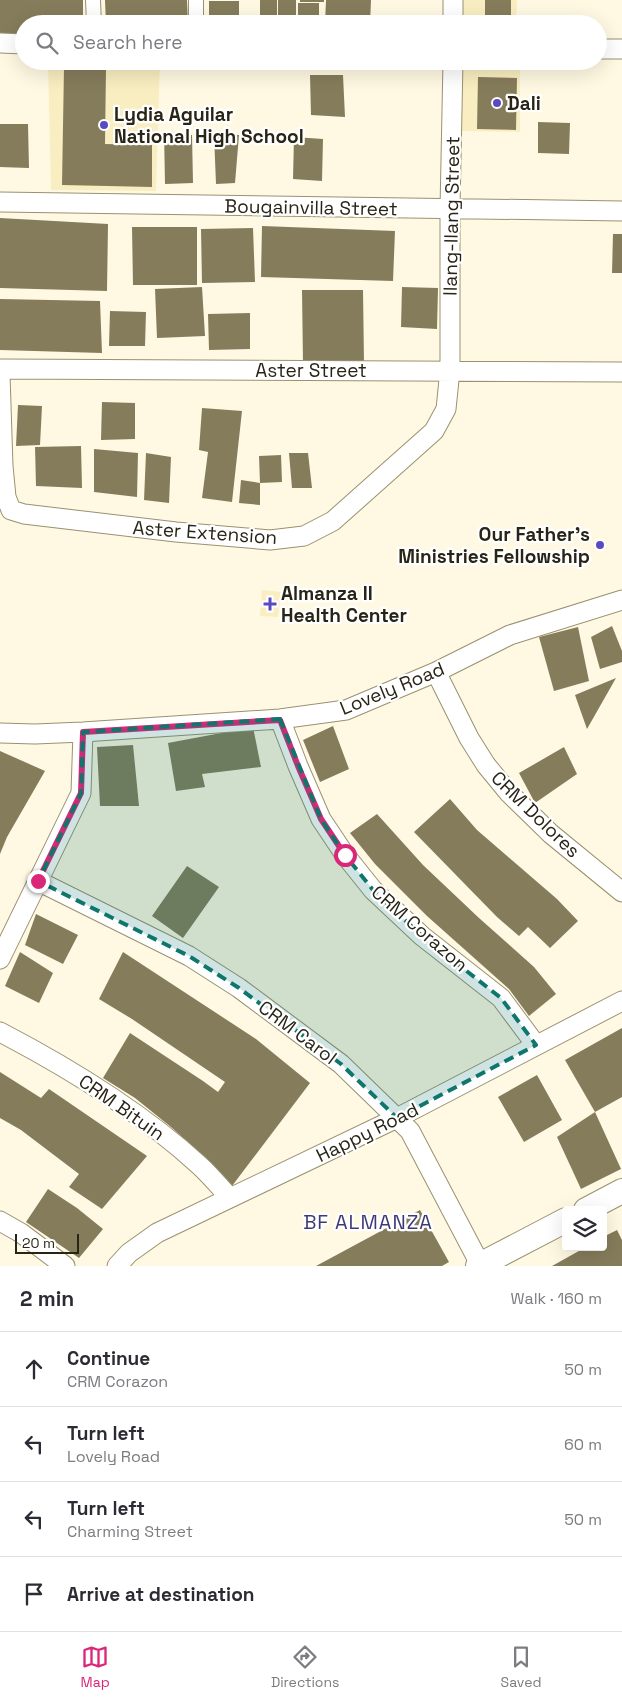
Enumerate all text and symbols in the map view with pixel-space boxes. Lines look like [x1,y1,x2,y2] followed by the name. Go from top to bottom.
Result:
[15,15,607,70] search box
[33,29,61,57] icon: search
[73,30,183,55] text: Search here
[507,91,541,116] place label: Dali
[491,97,503,109] marker: Dali
[114,102,304,149] place label: Lydia Aguilar National High School
[98,119,110,131] marker: Lydia Aguilar National High School
[438,136,465,296] street label: Ilang-Ilang Street
[224,193,398,222] street label: Bougainvilla Street
[255,358,367,383] street label: Aster Street
[132,515,278,550] street label: Aster Extension
[398,522,590,569] place label: Our Father's Ministries Fellowship
[594,539,606,551] marker: Our Father's Ministries Fellowship
[281,581,407,628] place label: Almanza II Health Center
[263,597,277,611] marker: Almanza II Health Center
[336,656,448,721] street label: Lovely Road
[486,766,585,863] street label: CRM Dolores
[334,844,357,867] route start
[27,870,50,893] route end
[366,880,473,977] street label: CRM Corazon
[253,995,342,1070] street label: CRM Carol
[74,1069,170,1146] street label: CRM Bituin
[312,1097,423,1168] street label: Happy Road
[562,1206,607,1251] map controls
[562,1206,607,1251] button: layers
[303,1209,433,1235] district label: BF ALMANZA
[15,1231,79,1254] scale bar
[22,1234,55,1252] text: 20 m
[20,1285,74,1312] text: 2 min
[511,1288,602,1309] text: Walk · 160 m
[67,1346,150,1371] text: Continue
[20,1355,48,1383] icon: ahead
[564,1359,602,1380] text: 50 m
[67,1371,168,1392] text: CRM Corazon
[67,1421,145,1446] text: Turn left
[20,1430,48,1458] icon: left
[564,1434,602,1455] text: 60 m
[67,1446,160,1467] text: Lovely Road
[67,1496,145,1521] text: Turn left
[20,1505,48,1533] icon: left
[564,1509,602,1530] text: 50 m
[67,1521,193,1542] text: Charming Street
[20,1580,48,1608] icon: arrive
[67,1582,255,1607] text: Arrive at destination
[81,1643,110,1691] tab: Map
[271,1643,339,1691] tab: Directions
[501,1643,541,1691] tab: Saved

